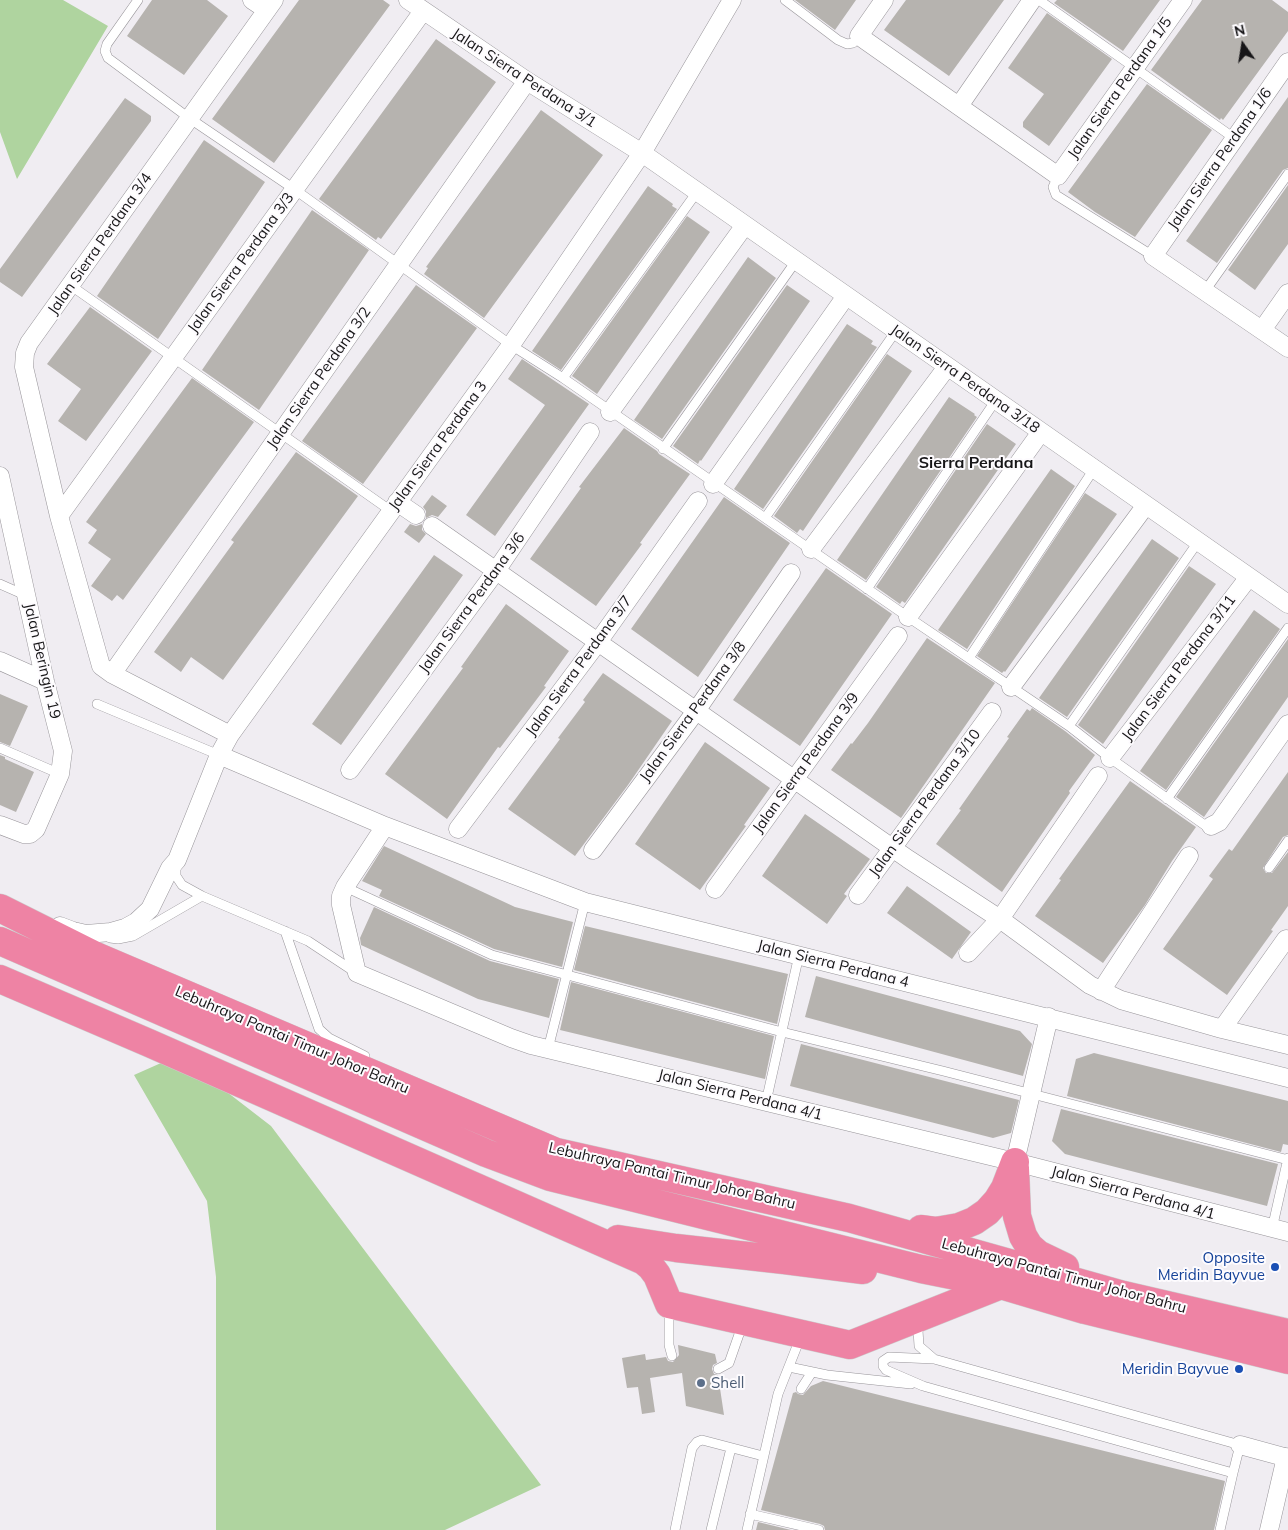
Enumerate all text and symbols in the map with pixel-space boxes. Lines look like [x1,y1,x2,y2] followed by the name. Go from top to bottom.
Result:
[1064,14,1176,162] street label: Jalan Sierra Perdana 1/5
[1218,20,1268,70] north arrow
[1232,20,1247,40] text: N
[448,24,600,132] street label: Jalan Sierra Perdana 3/1
[1164,85,1276,233] street label: Jalan Sierra Perdana 1/6
[44,170,156,318] street label: Jalan Sierra Perdana 3/4
[184,189,298,337] street label: Jalan Sierra Perdana 3/3
[263,304,375,452] street label: Jalan Sierra Perdana 3/2
[887,321,1043,437] street label: Jalan Sierra Perdana 3/18
[385,378,491,514] street label: Jalan Sierra Perdana 3
[919,453,1033,473] district label: Sierra Perdana
[415,529,529,677] street label: Jalan Sierra Perdana 3/6
[522,592,636,740] street label: Jalan Sierra Perdana 3/7
[1118,592,1240,744] street label: Jalan Sierra Perdana 3/11
[20,601,64,721] street label: Jalan Beringin 19
[636,638,750,786] street label: Jalan Sierra Perdana 3/8
[749,689,863,837] street label: Jalan Sierra Perdana 3/9
[865,726,985,880] street label: Jalan Sierra Perdana 3/10
[755,936,911,992] street label: Jalan Sierra Perdana 4
[172,982,412,1098] street label: Lebuhraya Pantai Timur Johor Bahru
[656,1066,824,1124] street label: Jalan Sierra Perdana 4/1
[547,1139,797,1213] street label: Lebuhraya Pantai Timur Johor Bahru
[1049,1162,1217,1224] street label: Jalan Sierra Perdana 4/1
[940,1235,1188,1317] street label: Lebuhraya Pantai Timur Johor Bahru
[1158,1249,1265,1284] place label: Opposite Meridin Bayvue
[1269,1261,1281,1273] marker: Opposite Meridin Bayvue
[1122,1360,1229,1378] place label: Meridin Bayvue
[1233,1363,1245,1375] marker: Meridin Bayvue
[711,1374,744,1392] place label: Shell
[695,1377,707,1389] marker: Shell

